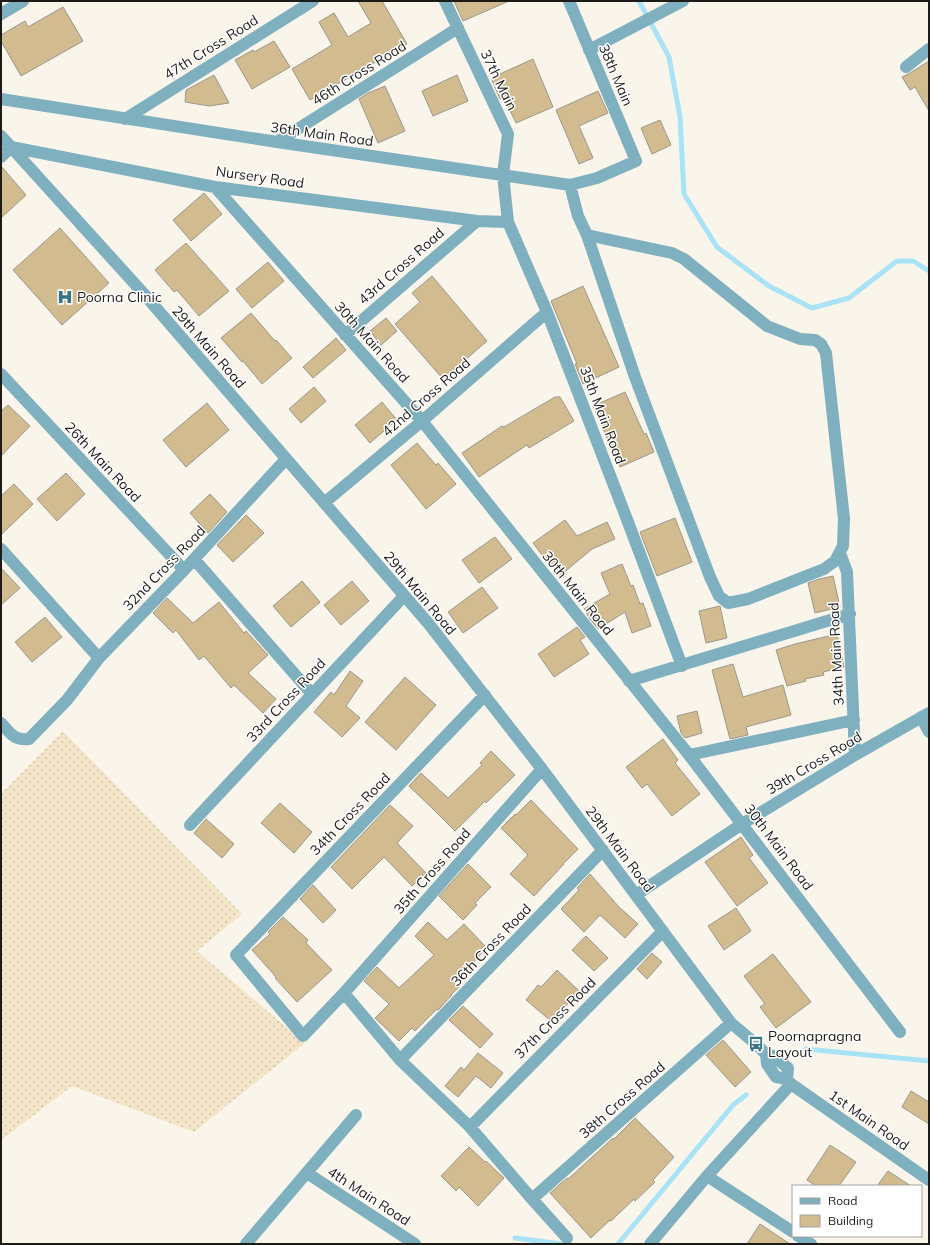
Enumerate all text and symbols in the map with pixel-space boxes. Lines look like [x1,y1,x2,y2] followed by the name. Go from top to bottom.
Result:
[160,11,262,83] street label: 47th Cross Road
[308,37,410,109] street label: 46th Cross Road
[595,41,637,109] street label: 38th Main
[477,47,521,113] street label: 37th Main
[270,118,374,150] street label: 36th Main Road
[215,162,305,192] street label: Nursery Road
[354,224,448,308] street label: 43rd Cross Road
[56,288,74,306] hospital icon: Poorna Clinic
[77,288,162,306] place label: Poorna Clinic
[331,298,413,386] street label: 30th Main Road
[168,302,250,392] street label: 29th Main Road
[378,354,474,440] street label: 42nd Cross Road
[576,363,630,467] street label: 35th Main Road
[61,418,145,506] street label: 26th Main Road
[119,522,209,614] street label: 32nd Cross Road
[538,547,618,639] street label: 30th Main Road
[380,548,460,638] street label: 29th Main Road
[824,602,848,706] street label: 34th Main Road
[242,654,330,746] street label: 33rd Cross Road
[763,727,865,799] street label: 39th Cross Road
[306,769,394,859] street label: 34th Cross Road
[741,800,817,894] street label: 30th Main Road
[582,802,658,896] street label: 29th Main Road
[390,824,474,918] street label: 35th Cross Road
[447,900,535,990] street label: 36th Cross Road
[510,973,600,1063] street label: 37th Cross Road
[768,1027,861,1061] place label: Poornapragna Layout
[747,1035,765,1053] bus stop icon: Poornapragna Layout
[575,1058,669,1142] street label: 38th Cross Road
[825,1086,913,1154] street label: 1st Main Road
[324,1163,414,1229] street label: 4th Main Road
[792,1185,922,1237] legend
[828,1193,857,1208] text: Road
[828,1213,873,1228] text: Building

